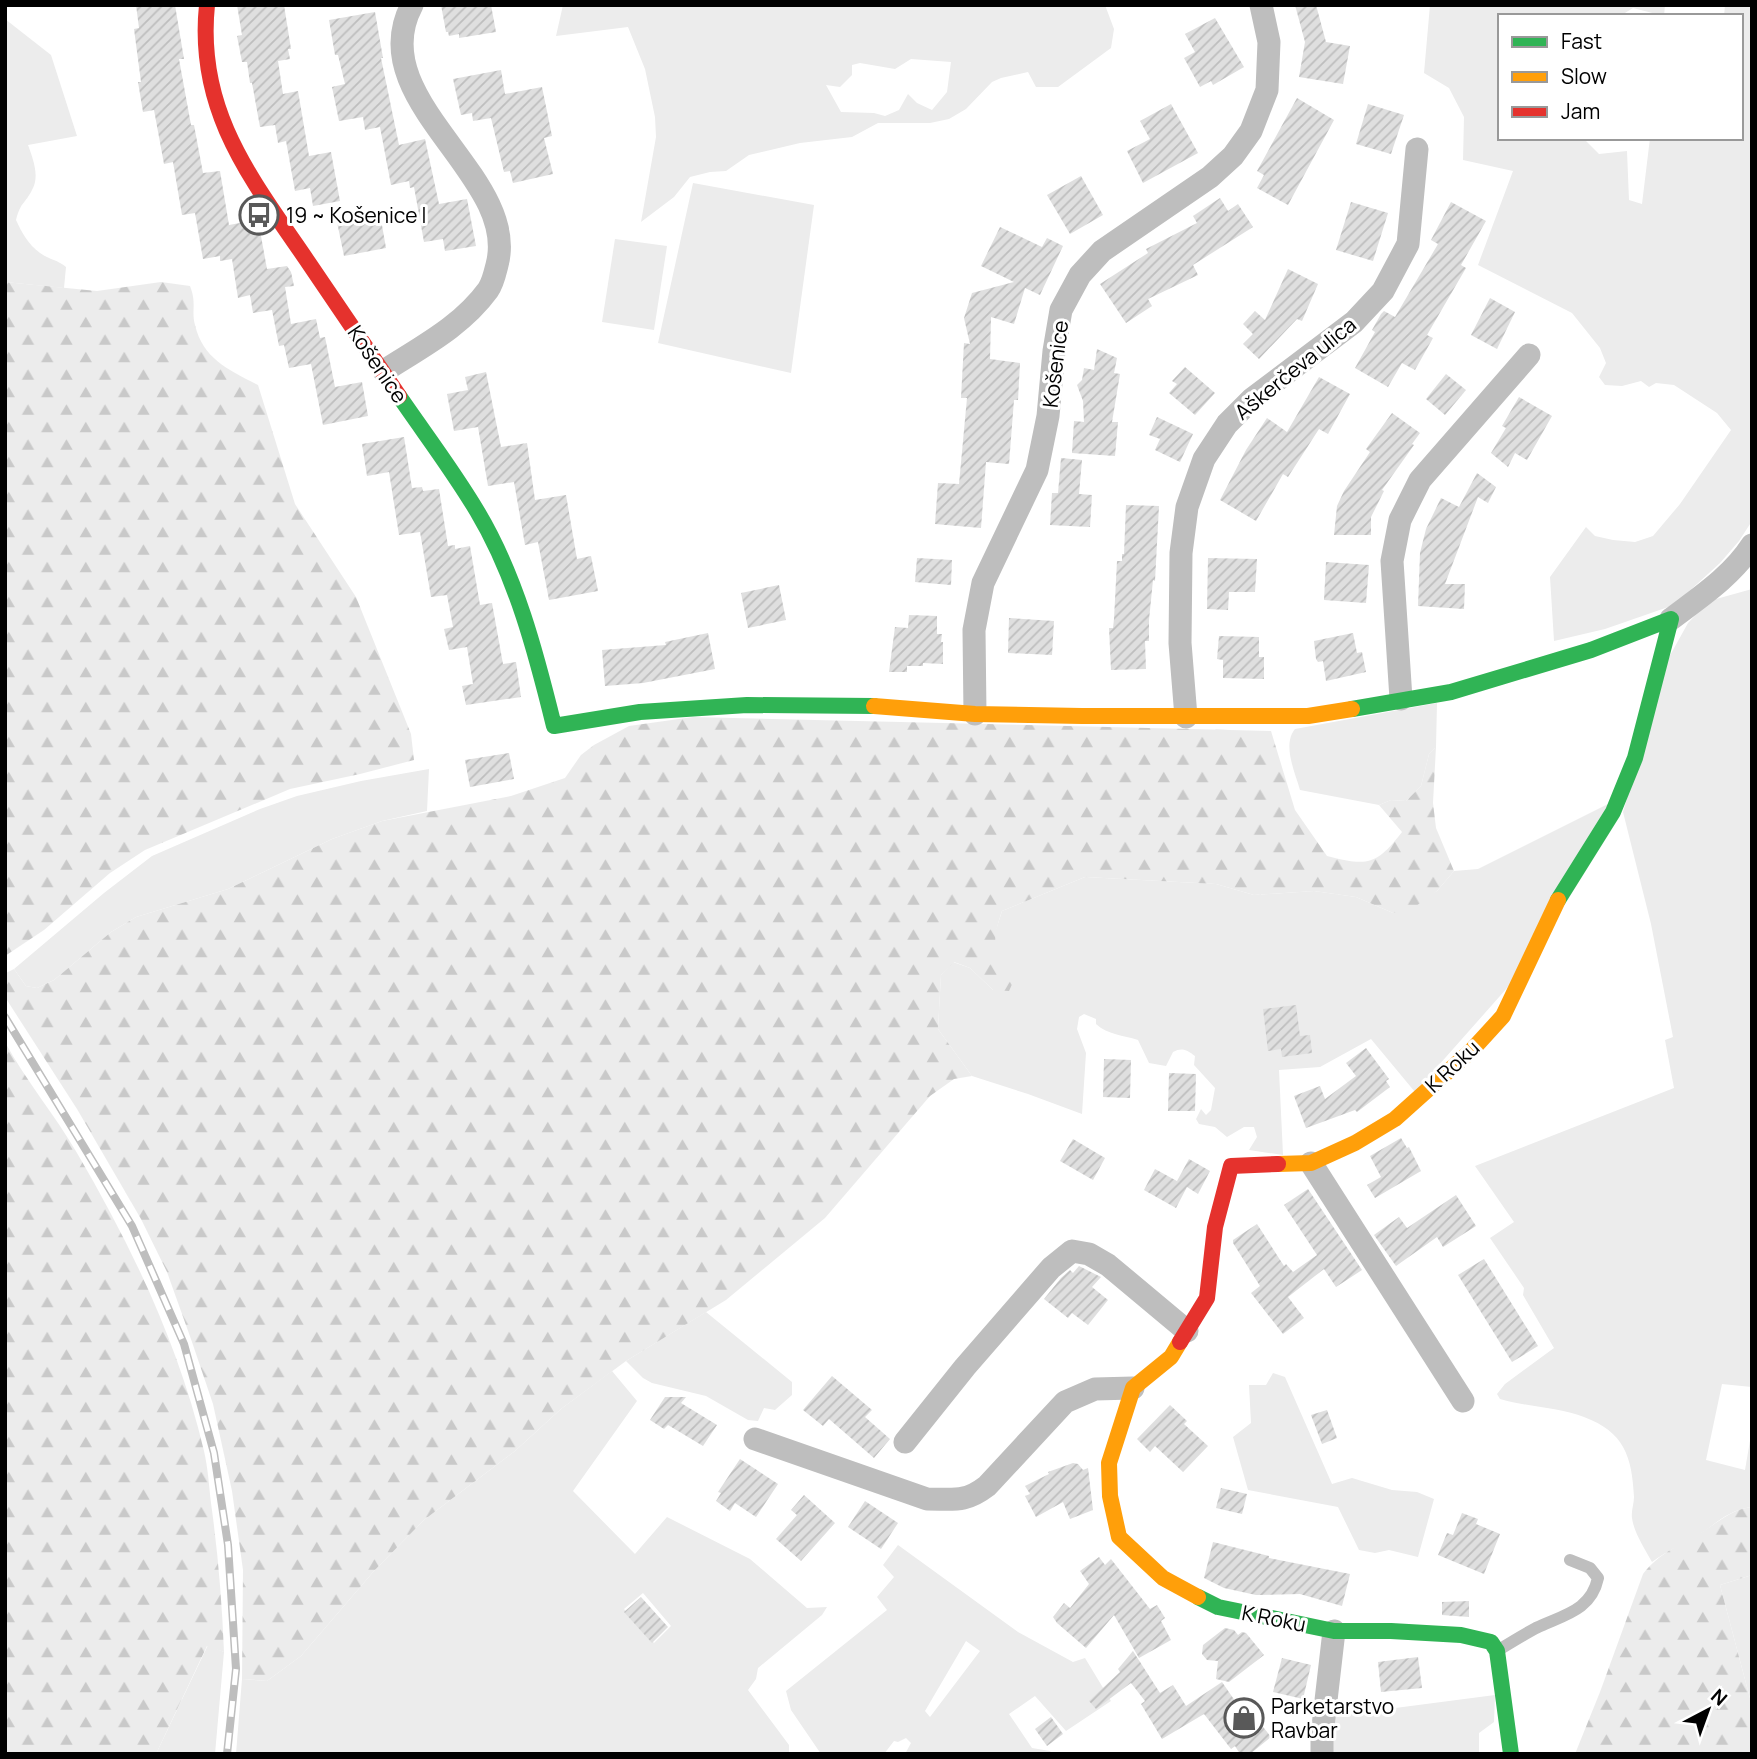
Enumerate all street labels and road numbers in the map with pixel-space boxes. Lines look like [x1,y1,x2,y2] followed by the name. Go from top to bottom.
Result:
[1228,310,1362,426] street label: Aškerčeva ulica
[1036,319,1074,409] street label: Košenice
[342,320,414,408] street label: Košenice
[1419,1034,1485,1098] street label: K Roku
[1240,1598,1308,1638] street label: K Roku

